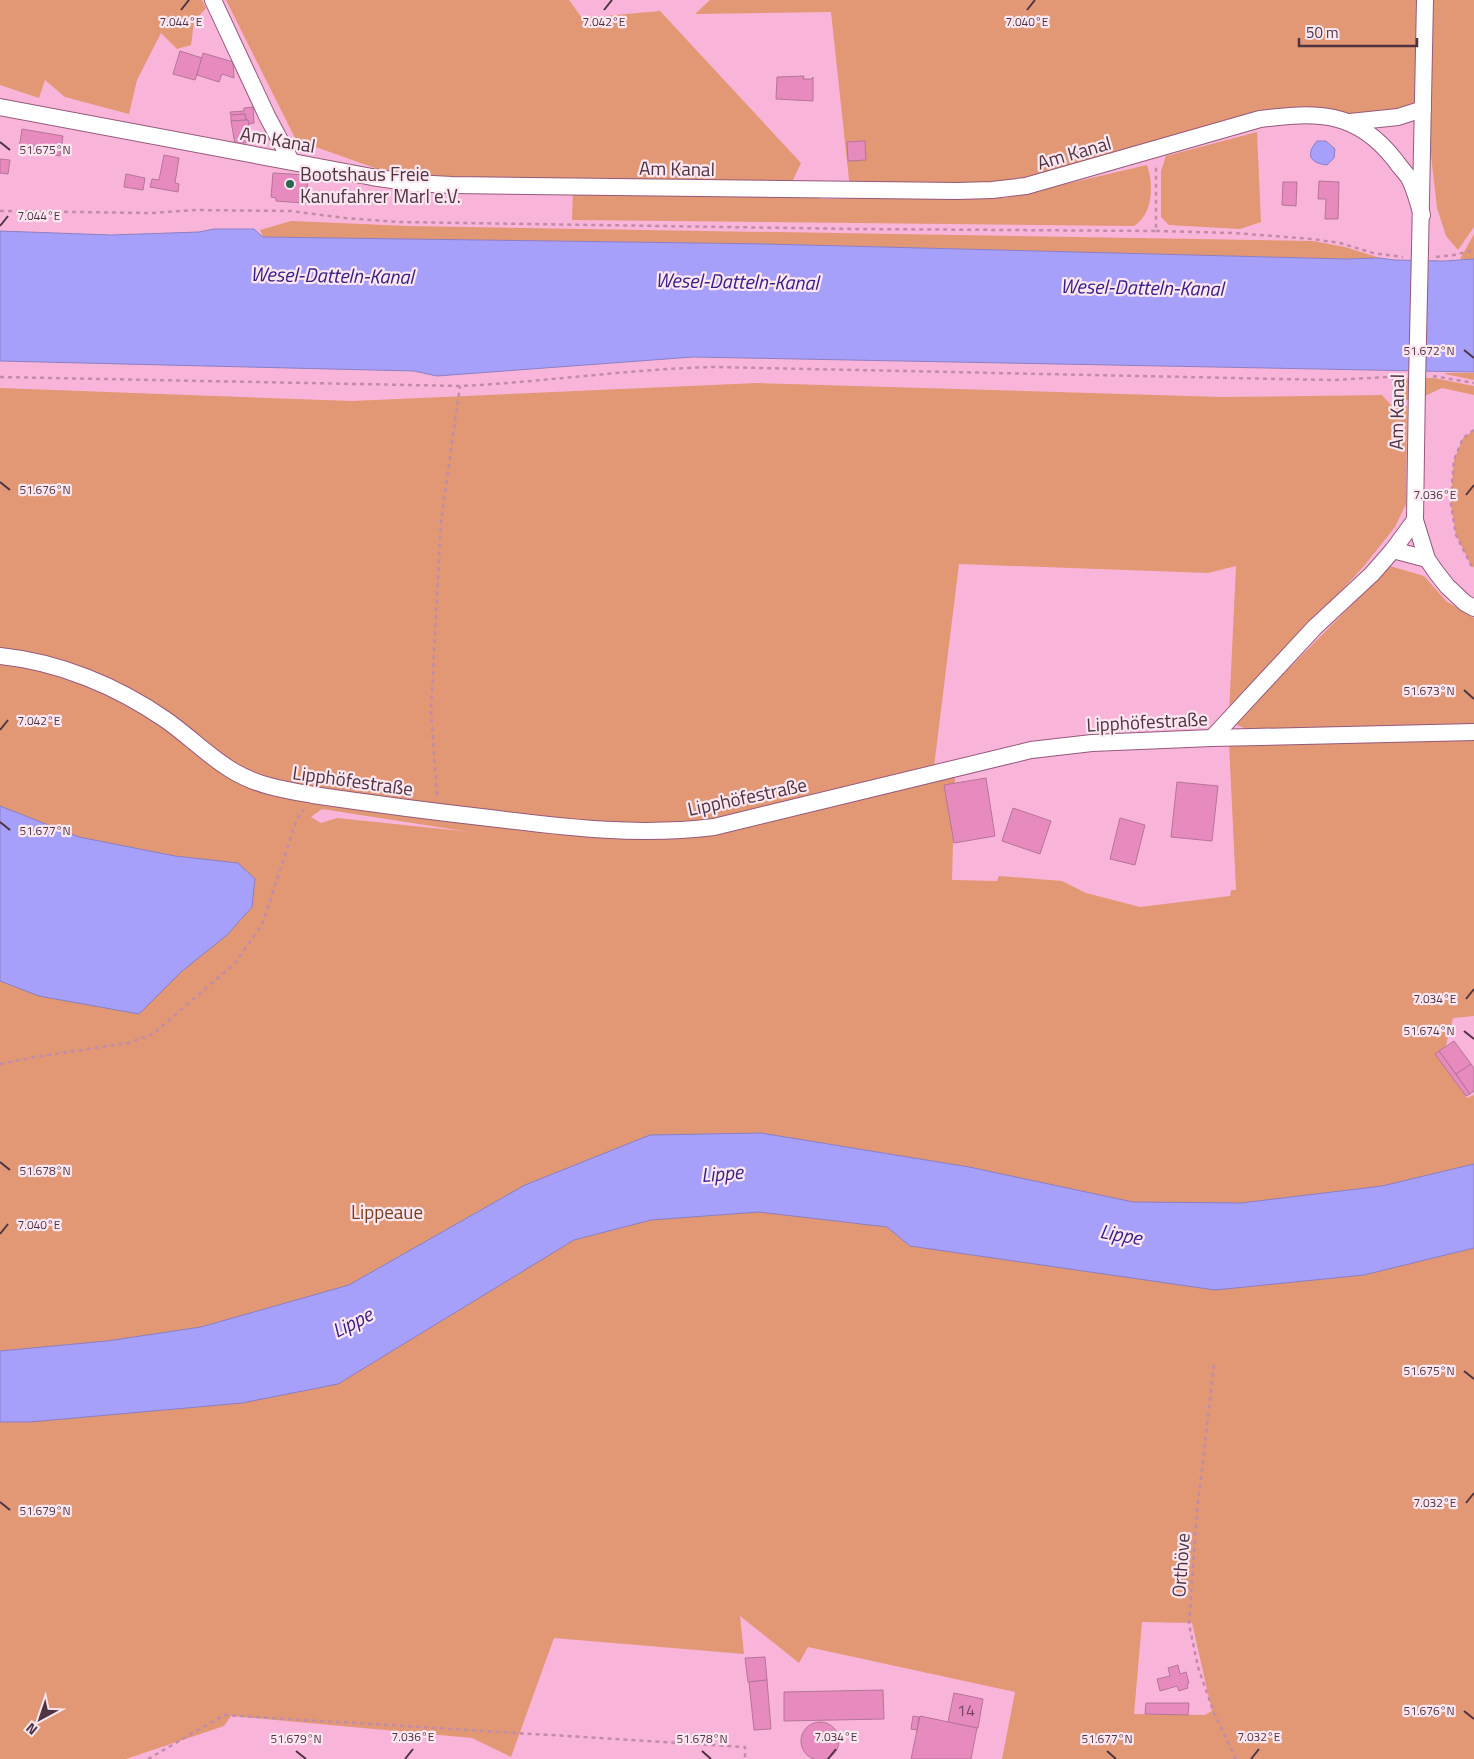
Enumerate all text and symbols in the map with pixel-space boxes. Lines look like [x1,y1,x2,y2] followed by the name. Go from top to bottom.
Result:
[160,12,203,31] text: 7.044°E
[583,12,626,31] text: 7.042°E
[1006,12,1049,31] text: 7.040°E
[1299,15,1416,47] scale bar
[1306,21,1339,44] text: 50 m
[238,118,318,160] street label: Am Kanal
[1034,128,1114,176] street label: Am Kanal
[19,140,71,159] text: 51.675°N
[639,153,715,183] street label: Am Kanal
[300,159,461,210] place label: Bootshaus Freie Kanufahrer Marl e.V.
[284,178,296,190] marker: Bootshaus Freie Kanufahrer Marl e.V.
[18,206,61,225] text: 7.044°E
[250,258,417,292] water label: Wesel-Datteln-Kanal
[655,264,822,298] water label: Wesel-Datteln-Kanal
[1060,270,1227,304] water label: Wesel-Datteln-Kanal
[1403,341,1455,360] text: 51.672°N
[1381,374,1411,450] street label: Am Kanal
[19,480,71,499] text: 51.676°N
[1414,485,1457,504] text: 7.036°E
[1403,681,1455,700] text: 51.673°N
[1086,703,1208,739] street label: Lipphöfestraße
[18,711,61,730] text: 7.042°E
[291,757,415,803] street label: Lipphöfestraße
[685,769,809,823] street label: Lipphöfestraße
[19,821,71,840] text: 51.677°N
[1414,989,1457,1008] text: 7.034°E
[1403,1021,1455,1040] text: 51.674°N
[700,1156,746,1190] water label: Lippe
[19,1161,71,1180] text: 51.678°N
[351,1197,423,1226] park label: Lippeaue
[18,1215,61,1234] text: 7.040°E
[1098,1215,1146,1253] water label: Lippe
[326,1298,379,1345] water label: Lippe
[1403,1361,1455,1380] text: 51.675°N
[1414,1493,1457,1512] text: 7.032°E
[19,1501,71,1520] text: 51.679°N
[1163,1532,1197,1598] street label: Orthöve
[15,1694,65,1744] north arrow
[957,1698,975,1722] house number: 14
[1403,1701,1455,1720] text: 51.676°N
[21,1718,42,1741] text: N
[392,1727,435,1746] text: 7.036°E
[815,1727,858,1746] text: 7.034°E
[1238,1727,1281,1746] text: 7.032°E
[270,1729,322,1748] text: 51.679°N
[676,1729,728,1748] text: 51.678°N
[1081,1729,1133,1748] text: 51.677°N

